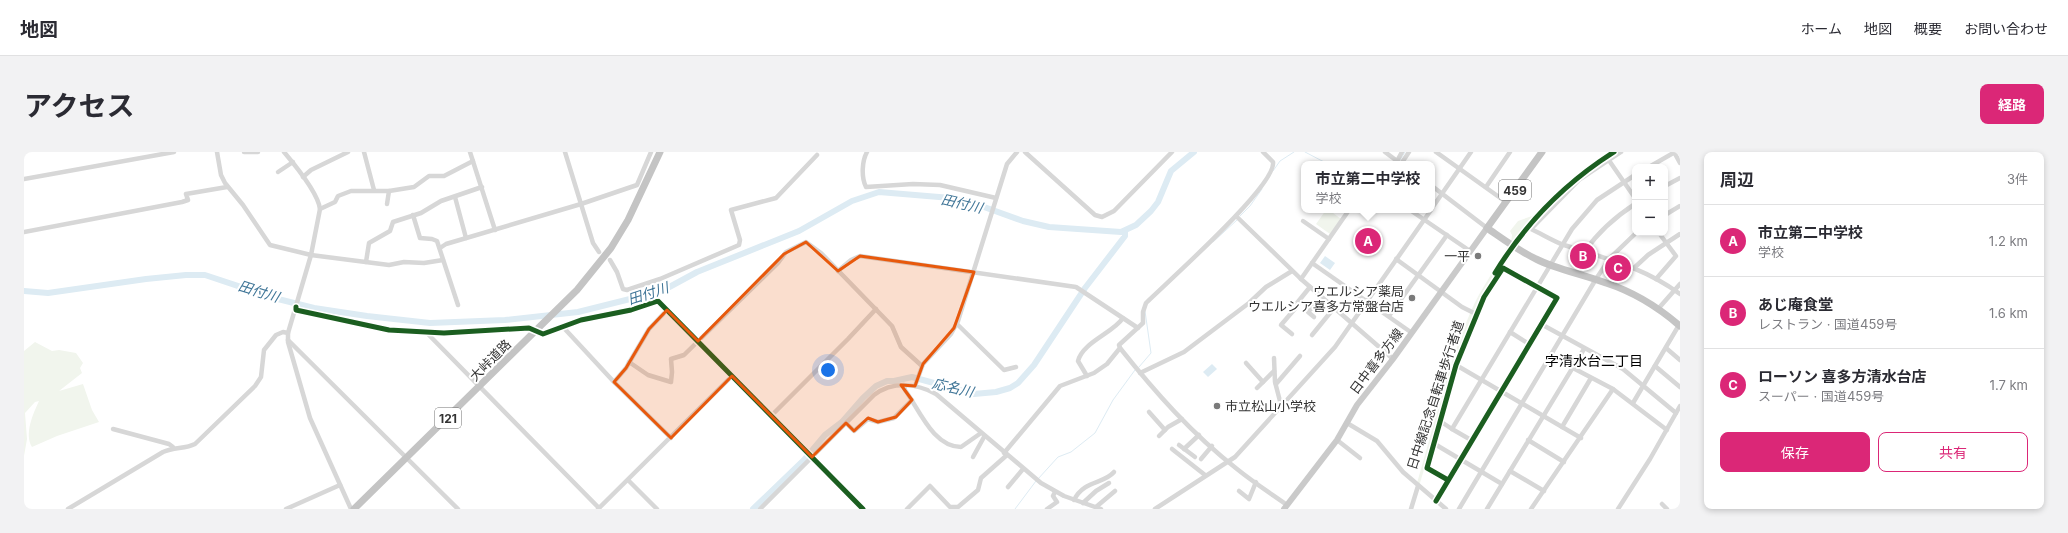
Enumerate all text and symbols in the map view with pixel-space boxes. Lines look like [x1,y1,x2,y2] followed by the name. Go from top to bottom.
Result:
[20,18,58,41] text: 地図
[1800,20,1842,37] text: ホーム
[1864,20,1892,37] text: 地図
[1914,20,1942,37] text: 概要
[1964,20,2048,37] text: お問い合わせ
[1980,84,2044,124] button: 経路
[24,89,135,123] text: アクセス
[1301,161,1435,213] popup
[1632,164,1668,236] map controls
[1632,164,1668,200] button: +
[1315,169,1421,188] text: 市立第二中学校
[1720,170,1754,190] text: 周辺
[2007,171,2028,187] text: 3件
[1499,180,1531,200] road number: 459
[940,190,986,216] water label: 田付川
[1315,190,1342,206] text: 学校
[1632,200,1668,236] button: −
[1758,223,1863,242] text: 市立第二中学校
[1355,226,1381,256] pin: A
[1728,233,1738,249] text: A
[1989,233,2028,249] text: 1.2 km
[1570,241,1596,271] pin: B
[1758,244,1784,260] text: 学校
[1444,248,1470,264] place label: 一平
[1473,251,1483,261] marker: 一平
[1605,253,1631,283] pin: C
[236,277,283,306] water label: 田付川
[625,278,673,308] water label: 田付川
[1248,283,1404,314] place label: ウエルシア薬局 ウエルシア喜多方常盤台店
[1407,293,1417,303] marker: ウエルシア薬局 ウエルシア喜多方常盤台店
[1758,295,1833,314] text: あじ庵食堂
[1729,305,1737,321] text: B
[1989,305,2028,321] text: 1.6 km
[1758,316,1897,332] text: レストラン · 国道459号
[1403,318,1467,472] street label: 日中線記念自転車歩行者道
[1346,325,1406,397] street label: 日中喜多方線
[466,336,514,384] street label: 大峠道路
[1545,352,1643,369] district label: 字清水台二丁目
[818,360,838,380] your location
[1758,367,1927,386] text: ローソン 喜多方清水台店
[931,374,977,400] water label: 応名川
[1728,377,1738,393] text: C
[1990,377,2028,393] text: 1.7 km
[1758,388,1884,404] text: スーパー · 国道459号
[1225,398,1316,414] place label: 市立松山小学校
[1212,401,1222,411] marker: 市立松山小学校
[435,408,461,428] road number: 121
[1720,432,1870,472] button: 保存
[1878,432,2028,472] button: 共有

